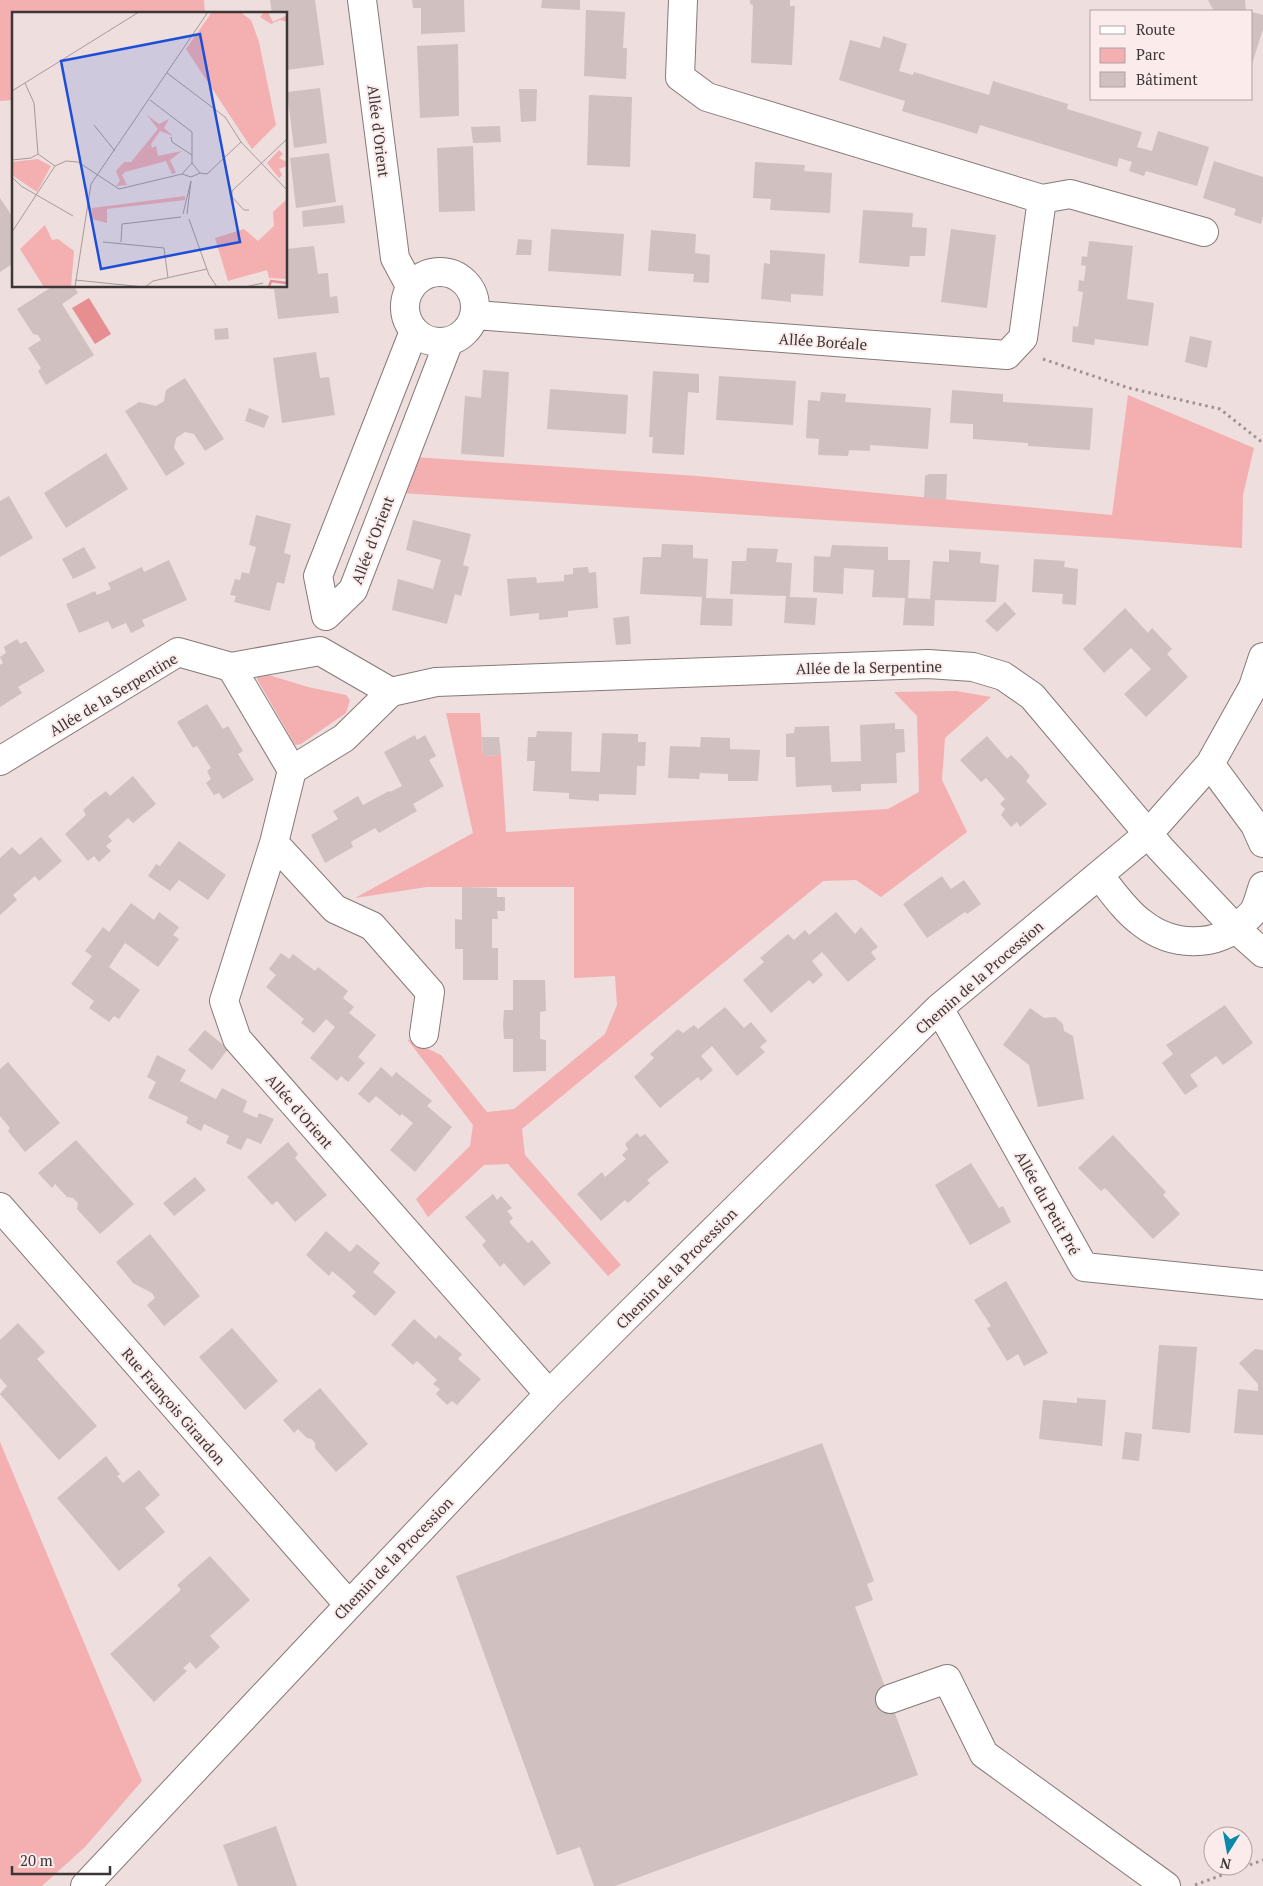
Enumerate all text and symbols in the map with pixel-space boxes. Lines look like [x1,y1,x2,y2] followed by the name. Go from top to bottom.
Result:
[1090,10,1253,100] legend
[12,12,288,288] inset map
[1136,19,1175,39] text: Route
[1136,44,1165,64] text: Parc
[1136,69,1198,89] text: Bâtiment
[363,84,395,179] street label: Allée d'Orient
[778,328,868,354] street label: Allée Boréale
[346,493,398,587] street label: Allée d'Orient
[45,648,181,740] street label: Allée de la Serpentine
[796,656,942,678] street label: Allée de la Serpentine
[911,916,1047,1038] street label: Chemin de la Procession
[262,1069,338,1153] street label: Allée d'Orient
[1011,1147,1085,1259] street label: Allée du Petit Pré
[611,1203,741,1333] street label: Chemin de la Procession
[118,1343,230,1469] street label: Rue François Girardon
[329,1492,457,1624] street label: Chemin de la Procession
[1203,1826,1253,1876] north arrow
[12,1844,110,1876] scale bar
[20,1850,53,1870] text: 20 m
[1218,1854,1232,1875] text: N

